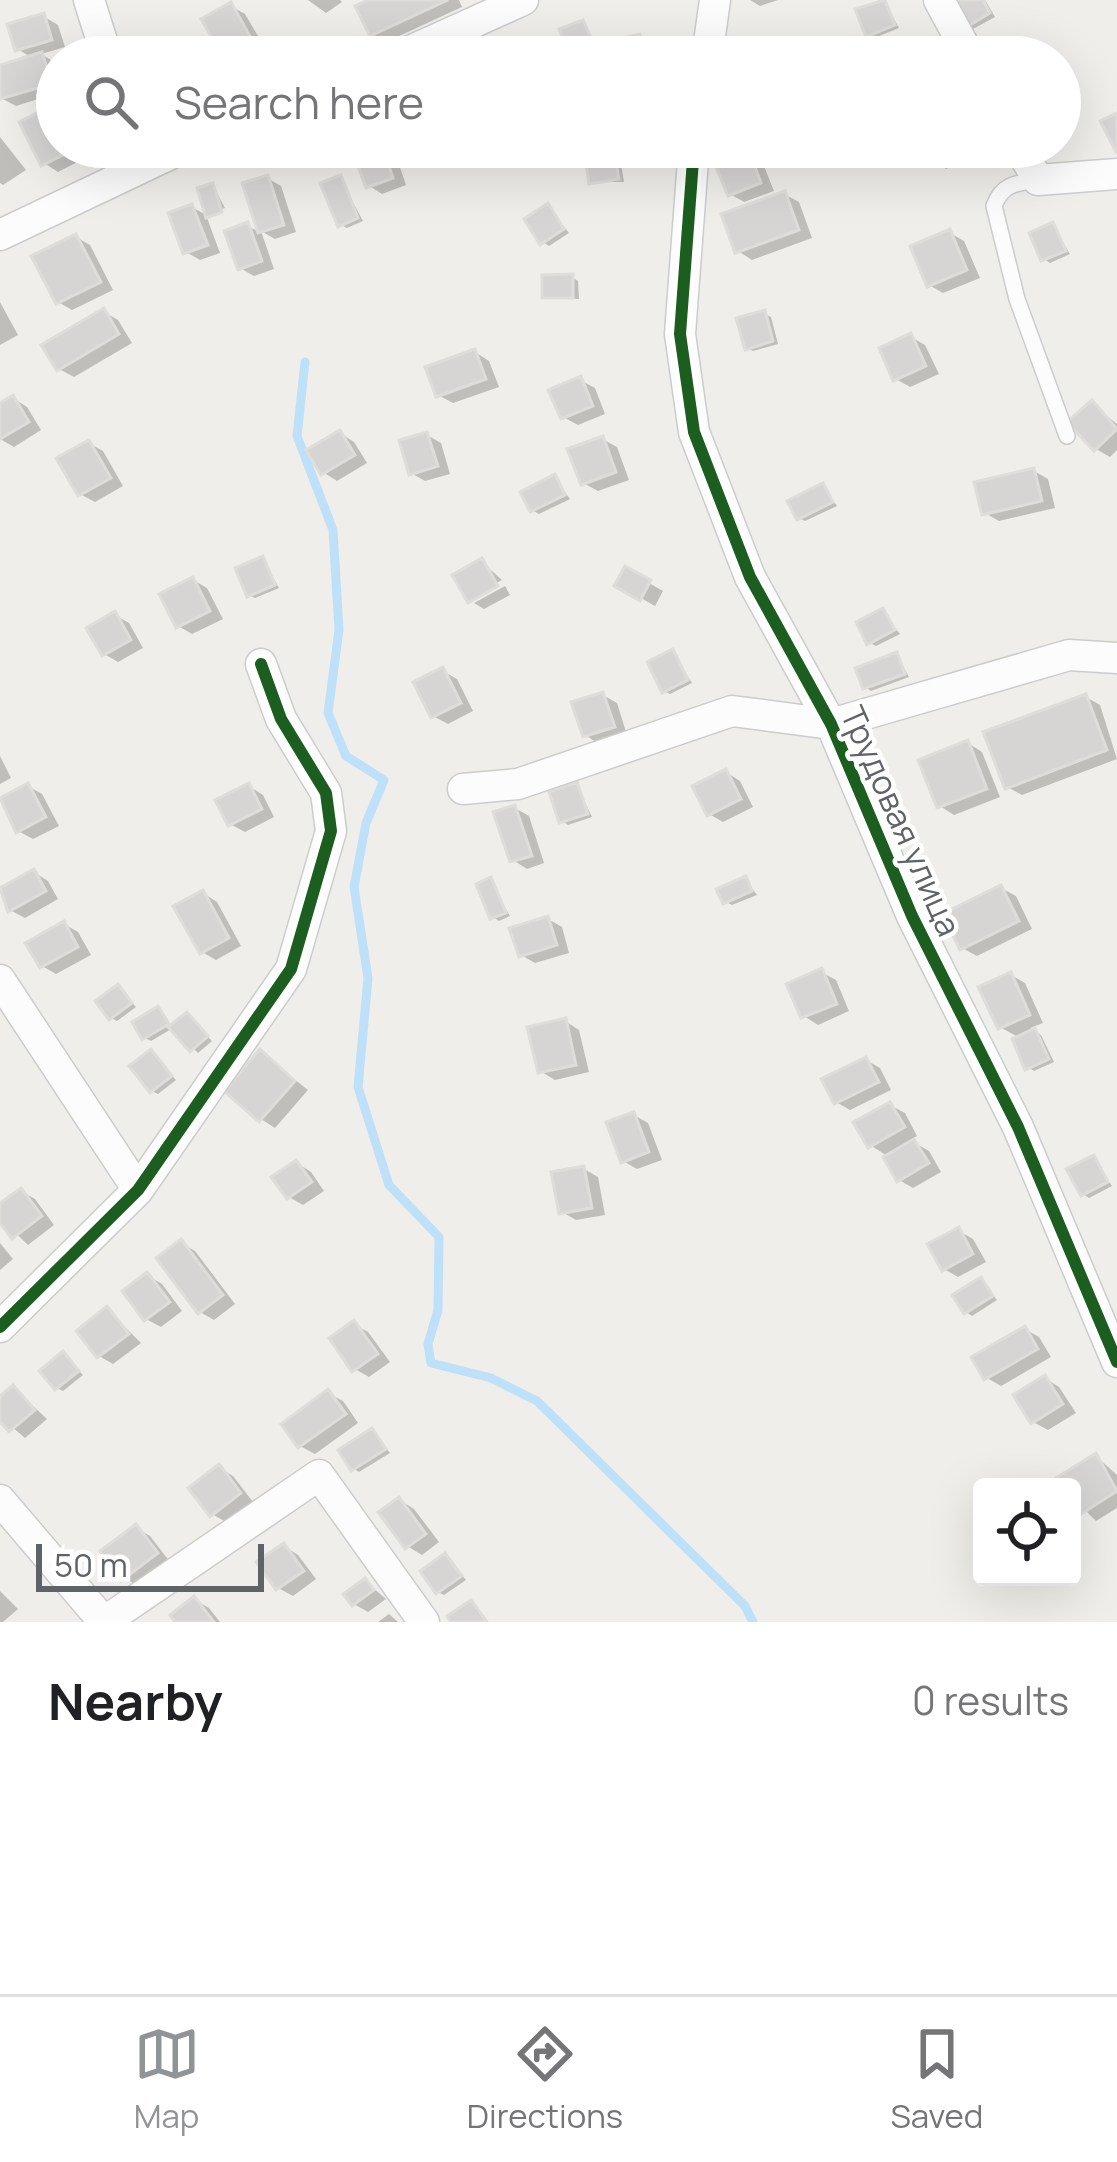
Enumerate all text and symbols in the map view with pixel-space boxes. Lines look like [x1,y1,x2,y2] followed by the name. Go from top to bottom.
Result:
[36,36,1081,168] search box
[78,69,144,135] icon: search
[174,71,424,133] text: Search here
[831,699,972,943] street label: Трудовая улица
[973,1478,1081,1586] map controls
[973,1478,1081,1586] button: locate
[36,1538,264,1591] scale bar
[54,1542,128,1587] text: 50 m
[48,1666,223,1735] text: Nearby
[912,1673,1069,1727] text: 0 results
[134,2021,200,2138] tab: Map
[467,2021,623,2138] tab: Directions
[890,2021,983,2138] tab: Saved

